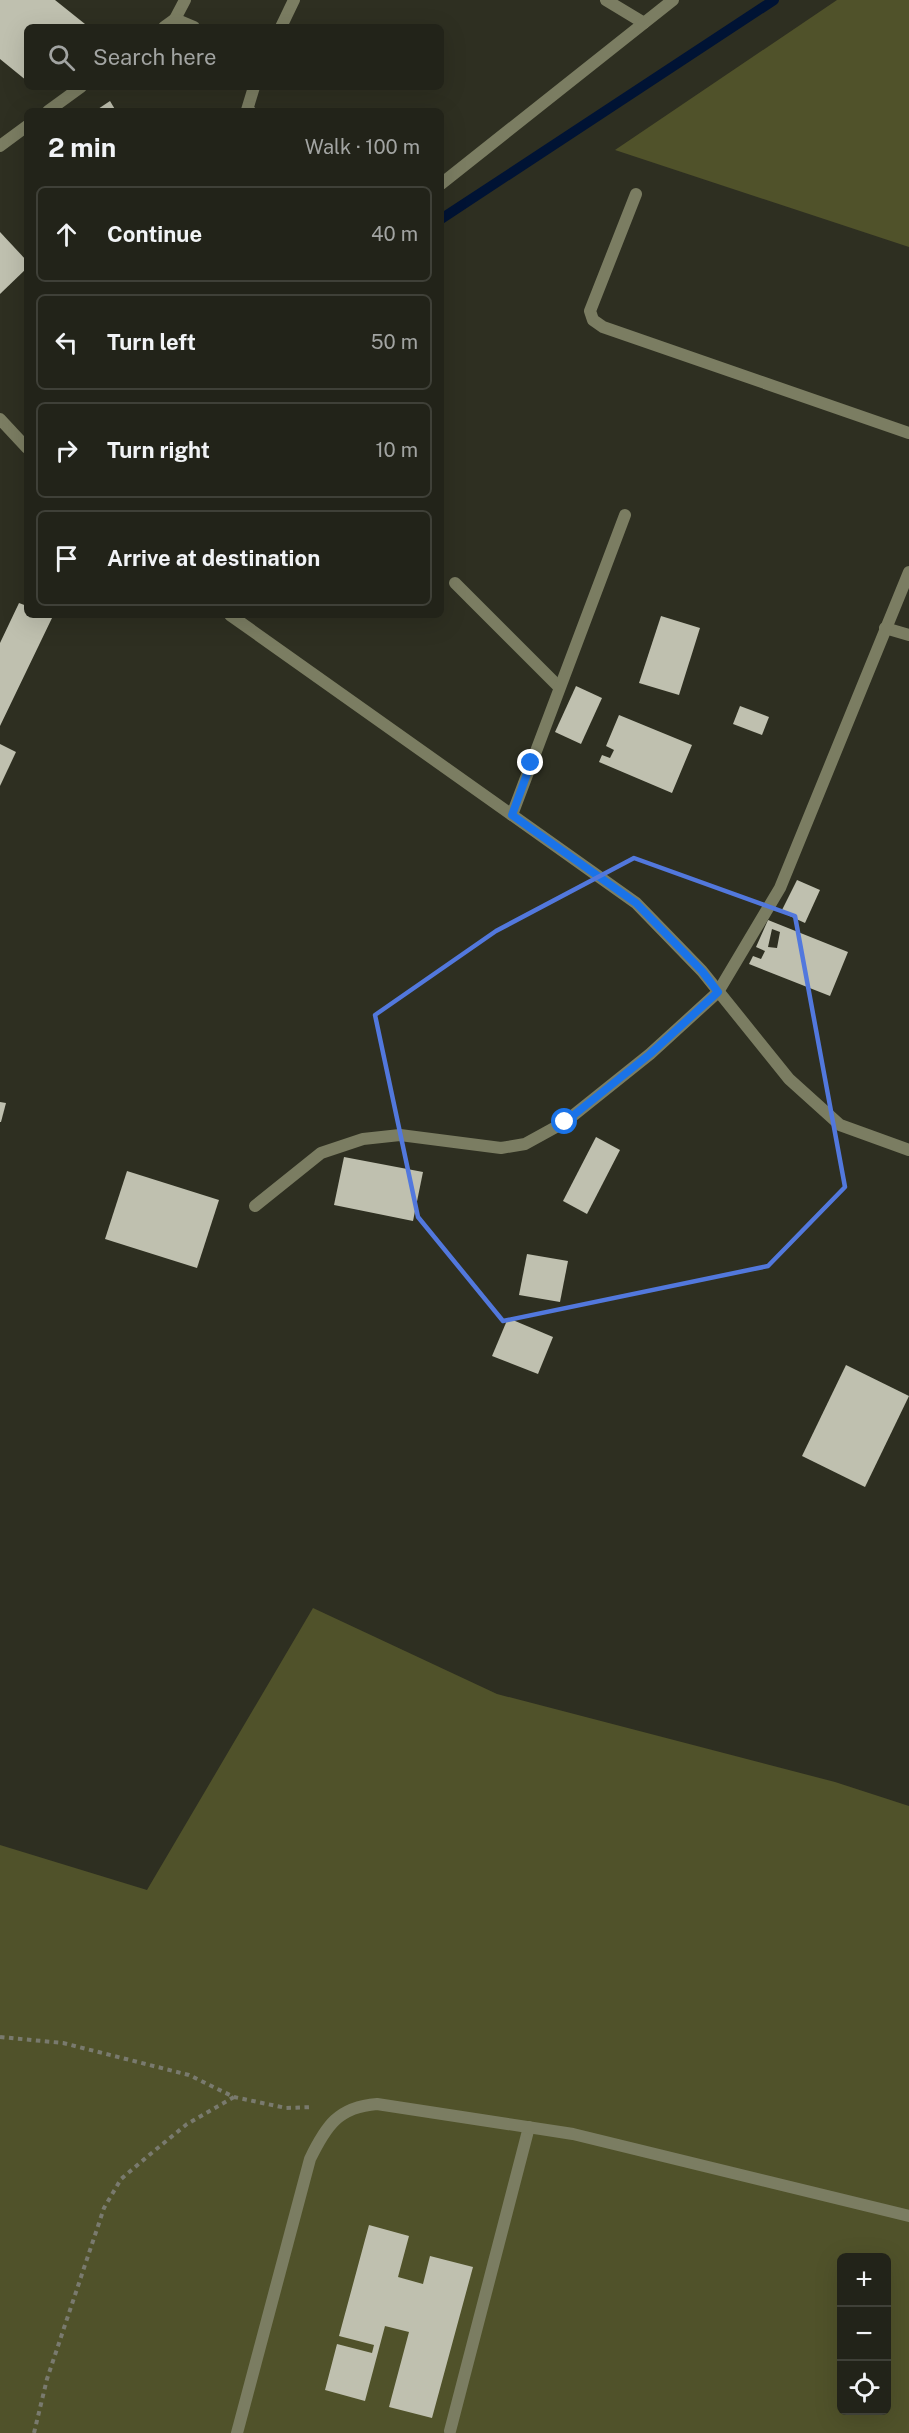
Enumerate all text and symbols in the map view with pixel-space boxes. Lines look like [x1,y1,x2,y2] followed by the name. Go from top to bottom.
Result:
[24,24,444,90] search box
[45,41,78,74] icon: search
[93,44,217,70] text: Search here
[48,132,116,163] text: 2 min
[305,135,420,159] text: Walk · 100 m
[50,218,83,251] icon: ahead
[107,221,202,247] text: Continue
[371,222,418,246] text: 40 m
[50,326,83,359] icon: left
[107,329,196,355] text: Turn left
[371,330,418,354] text: 50 m
[50,434,83,467] icon: right
[107,437,210,463] text: Turn right
[375,438,418,462] text: 10 m
[50,542,83,575] icon: arrive
[107,545,320,571] text: Arrive at destination
[517,749,543,775] route end
[551,1108,577,1134] route start
[837,2253,891,2415] map controls
[837,2253,891,2307] button: +
[837,2307,891,2361] button: −
[837,2361,891,2415] button: locate

